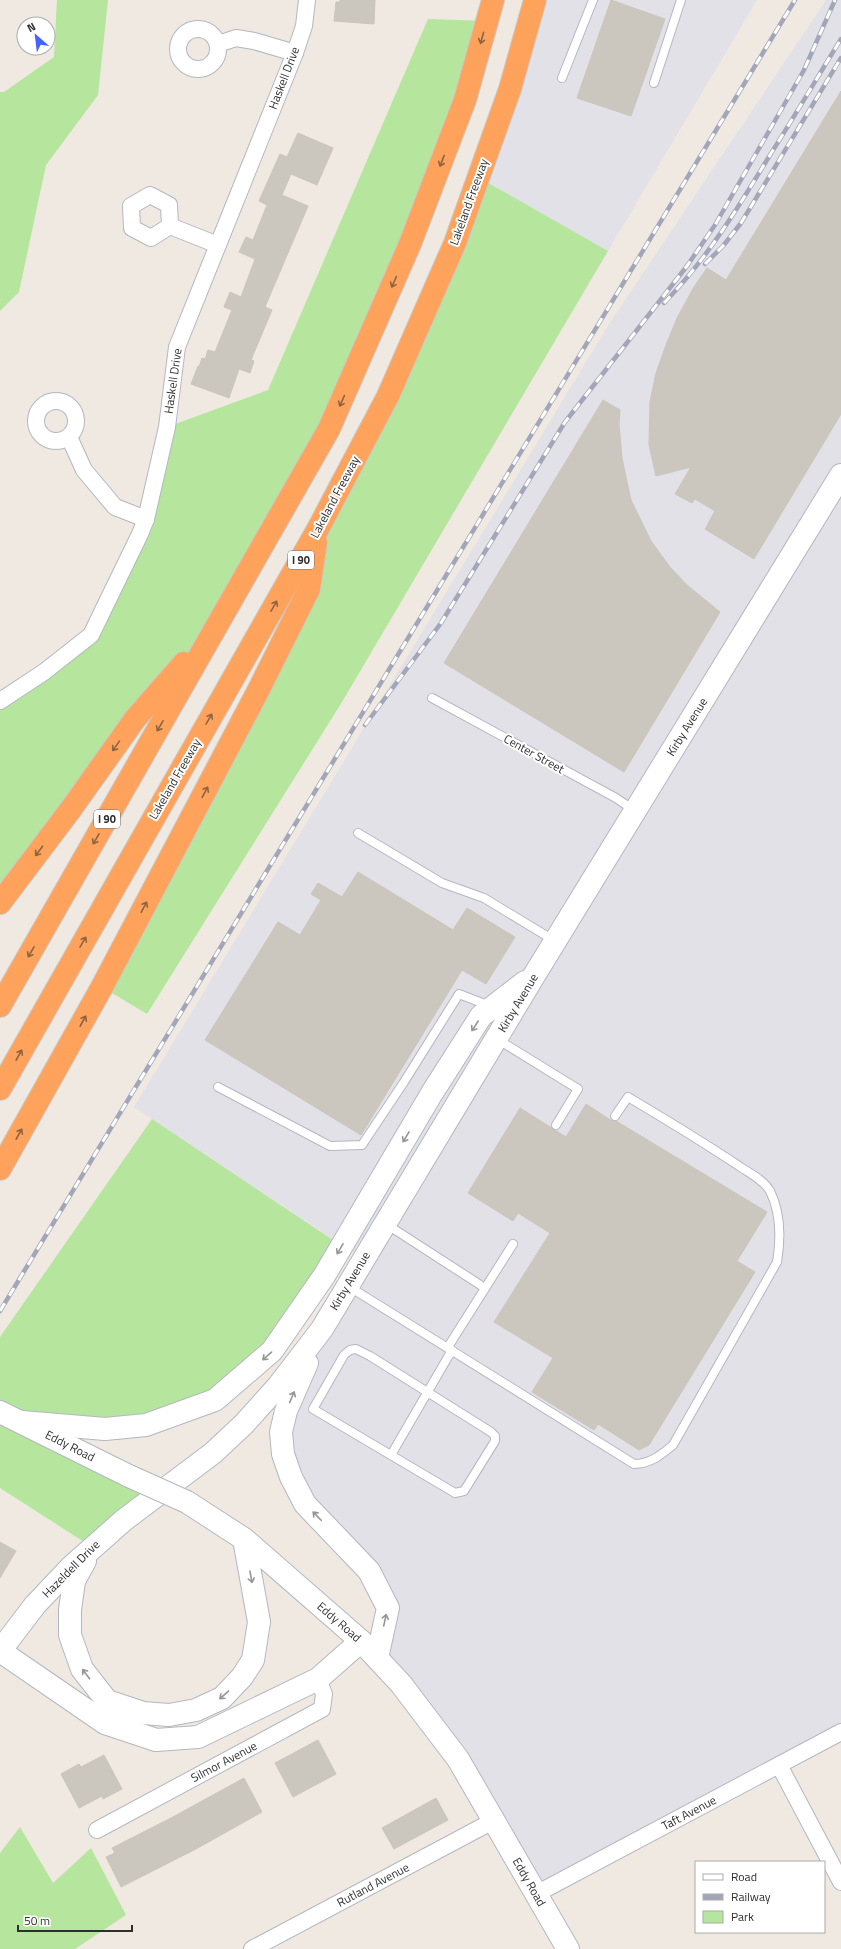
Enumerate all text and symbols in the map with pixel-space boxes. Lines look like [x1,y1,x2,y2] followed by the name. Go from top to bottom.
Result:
[16,16,56,56] north arrow
[24,18,38,36] text: N
[478,31,485,44] one-way arrow
[263,44,304,112] street label: Haskell Drive
[437,154,445,166] one-way arrow
[444,156,493,248] street label: Lakeland Freeway
[390,275,397,287] one-way arrow
[159,347,186,415] street label: Haskell Drive
[337,394,345,406] one-way arrow
[305,452,364,541] street label: Lakeland Freeway
[288,551,314,569] road number: I 90
[270,601,278,613] one-way arrow
[661,694,712,760] street label: Kirby Avenue
[206,713,214,725] one-way arrow
[155,720,163,732] one-way arrow
[500,729,569,778] street label: Center Street
[144,735,206,823] street label: Lakeland Freeway
[112,740,120,751] one-way arrow
[202,786,209,798] one-way arrow
[94,810,120,828] road number: I 90
[91,833,99,845] one-way arrow
[35,846,44,857] one-way arrow
[141,901,148,913] one-way arrow
[79,936,87,948] one-way arrow
[27,946,35,958] one-way arrow
[492,970,543,1036] street label: Kirby Avenue
[79,1015,87,1027] one-way arrow
[471,1021,479,1032] one-way arrow
[16,1049,23,1061] one-way arrow
[16,1129,23,1141] one-way arrow
[401,1131,409,1143] one-way arrow
[335,1243,343,1255] one-way arrow
[324,1248,375,1314] street label: Kirby Avenue
[261,1351,272,1360] one-way arrow
[289,1392,296,1404] one-way arrow
[42,1425,98,1466] street label: Eddy Road
[312,1511,322,1521] one-way arrow
[37,1535,104,1602] street label: Hazeldell Drive
[247,1570,255,1583] one-way arrow
[313,1597,366,1646] street label: Eddy Road
[382,1614,390,1627] one-way arrow
[82,1669,90,1680] one-way arrow
[219,1690,229,1700] one-way arrow
[187,1736,260,1787] street label: Silmor Avenue
[658,1790,720,1835] street label: Taft Avenue
[508,1854,551,1910] street label: Eddy Road
[333,1857,412,1912] street label: Rutland Avenue
[695,1861,825,1933] legend
[731,1867,757,1886] text: Road
[731,1887,771,1906] text: Railway
[18,1907,132,1933] scale bar
[731,1907,754,1926] text: Park
[24,1911,50,1930] text: 50 m

